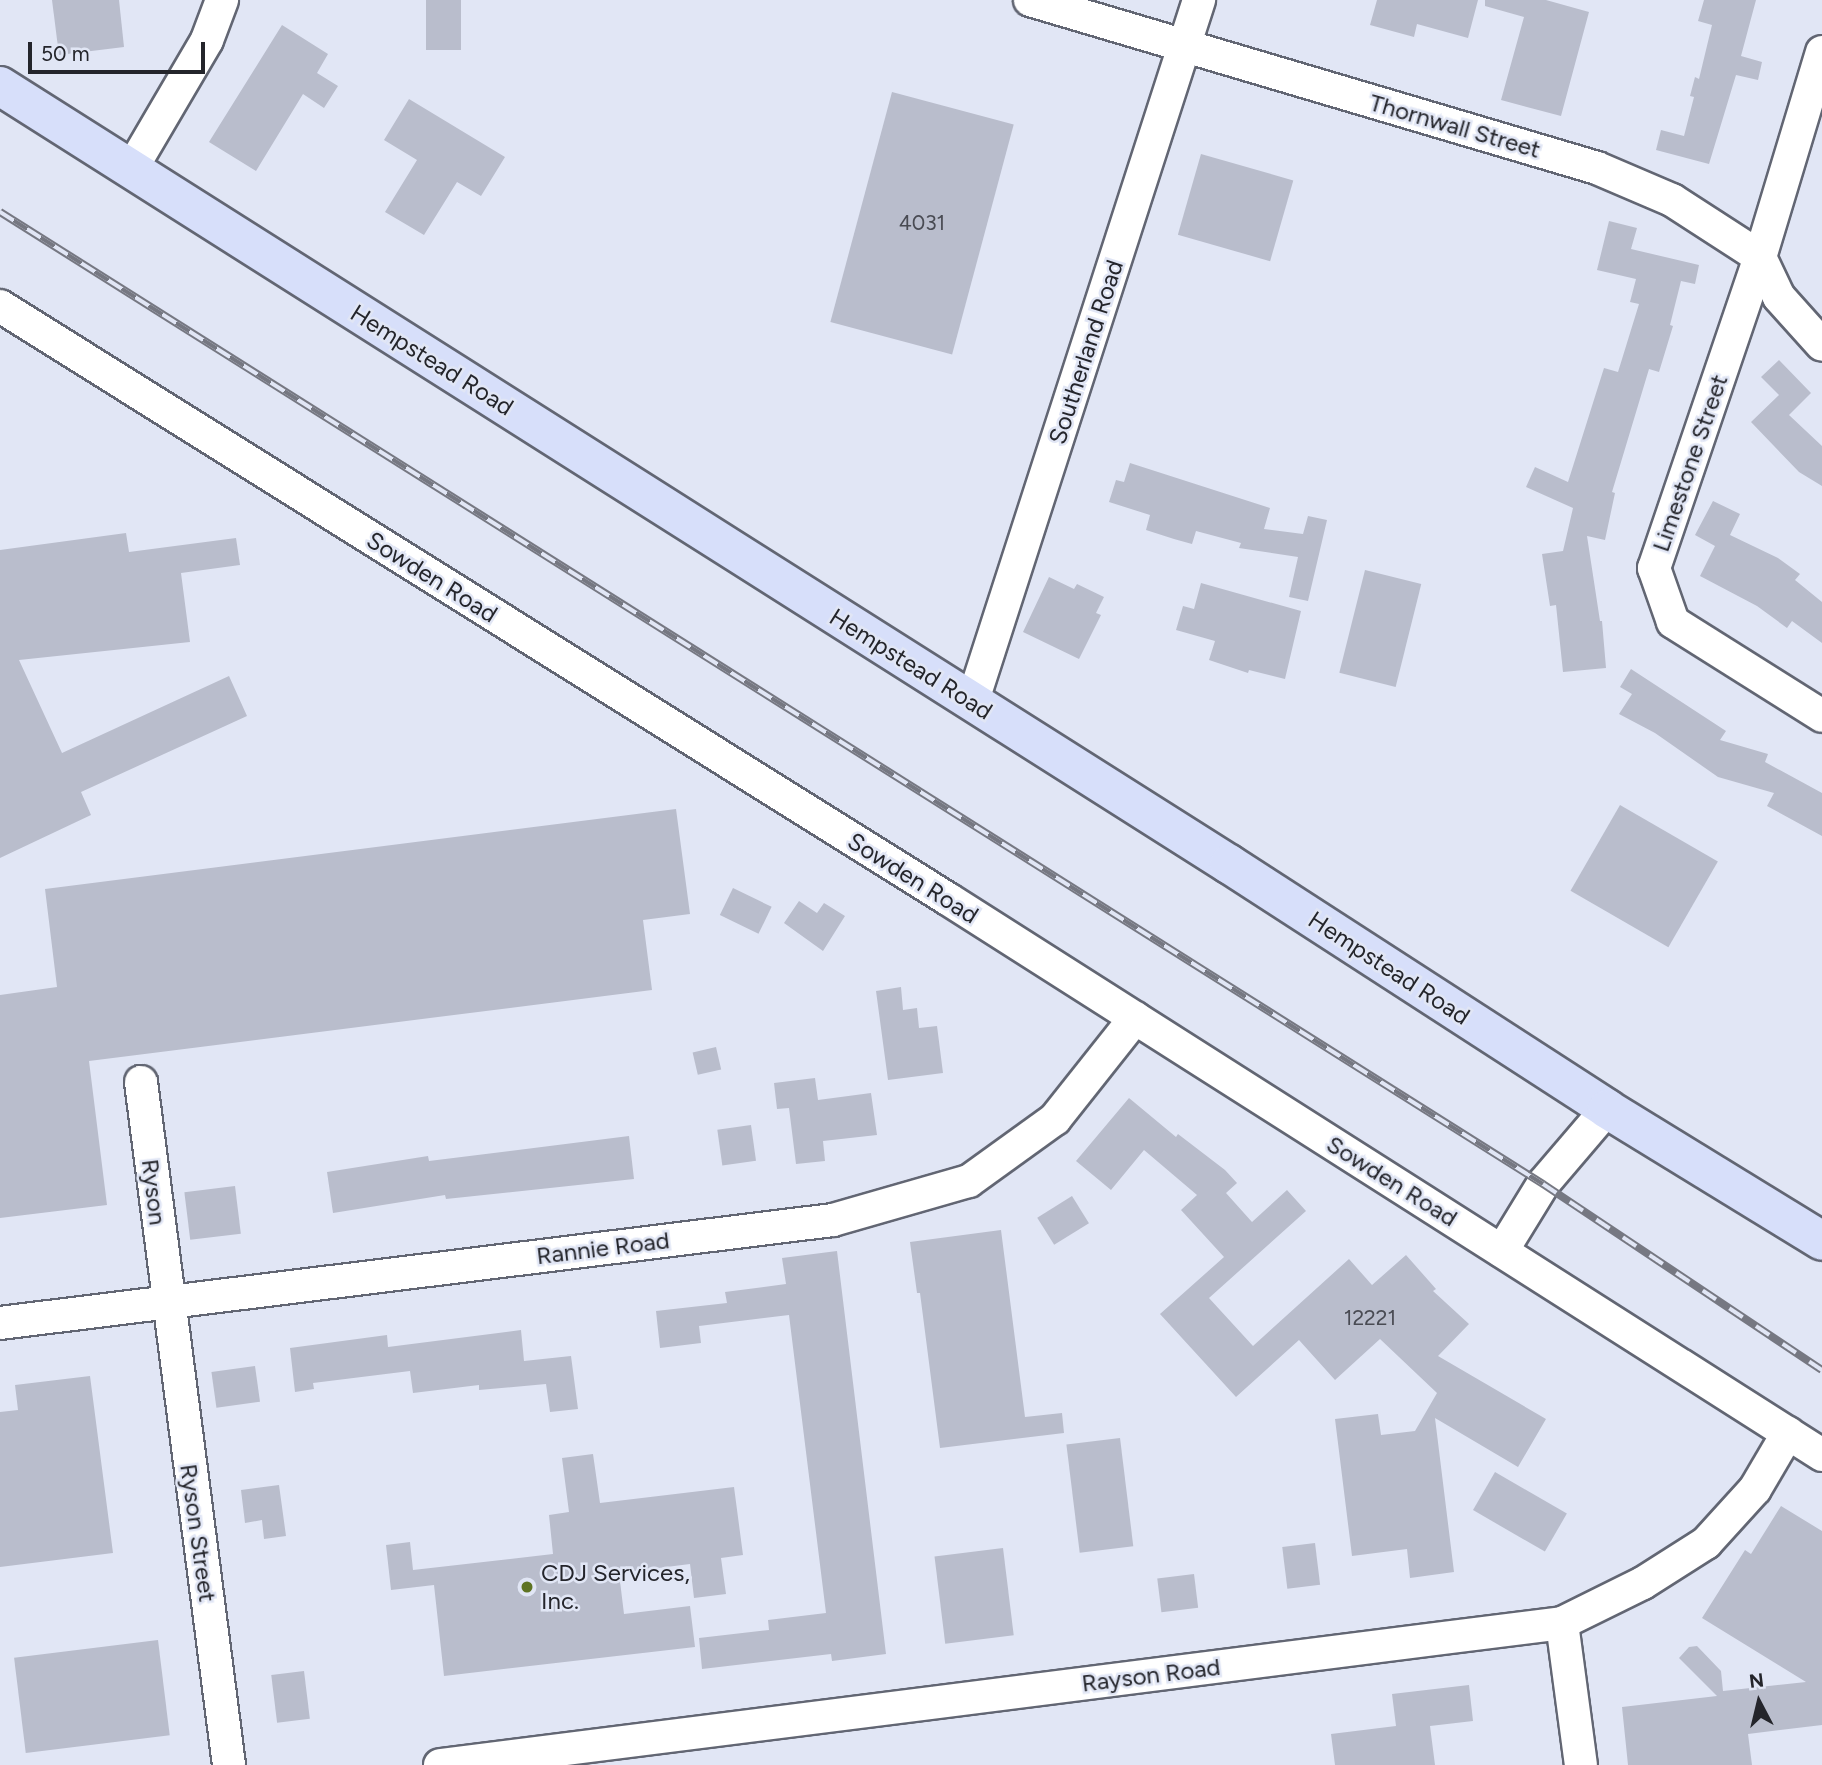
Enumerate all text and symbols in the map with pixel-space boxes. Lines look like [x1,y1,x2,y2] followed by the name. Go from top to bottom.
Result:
[32,28,208,72] scale bar
[41,41,90,66] text: 50 m
[1366,88,1544,164] street label: Thornwall Street
[899,210,945,236] house number: 4031
[1043,256,1129,448] street label: Southerland Road
[345,298,519,422] street label: Hempstead Road
[1646,371,1734,555] street label: Limestone Street
[361,525,503,629] street label: Sowden Road
[824,602,998,726] street label: Hempstead Road
[842,826,984,930] street label: Sowden Road
[1303,905,1475,1031] street label: Hempstead Road
[1321,1129,1463,1233] street label: Sowden Road
[136,1157,172,1227] street label: Ryson
[535,1226,671,1270] street label: Rannie Road
[1344,1305,1396,1331] house number: 12221
[174,1462,222,1604] street label: Ryson Street
[541,1559,690,1615] place label: CDJ Services, Inc.
[519,1579,535,1595] marker: CDJ Services, Inc.
[1080,1652,1222,1698] street label: Rayson Road
[1724,1667,1794,1737] north arrow
[1748,1668,1765,1693] text: N

